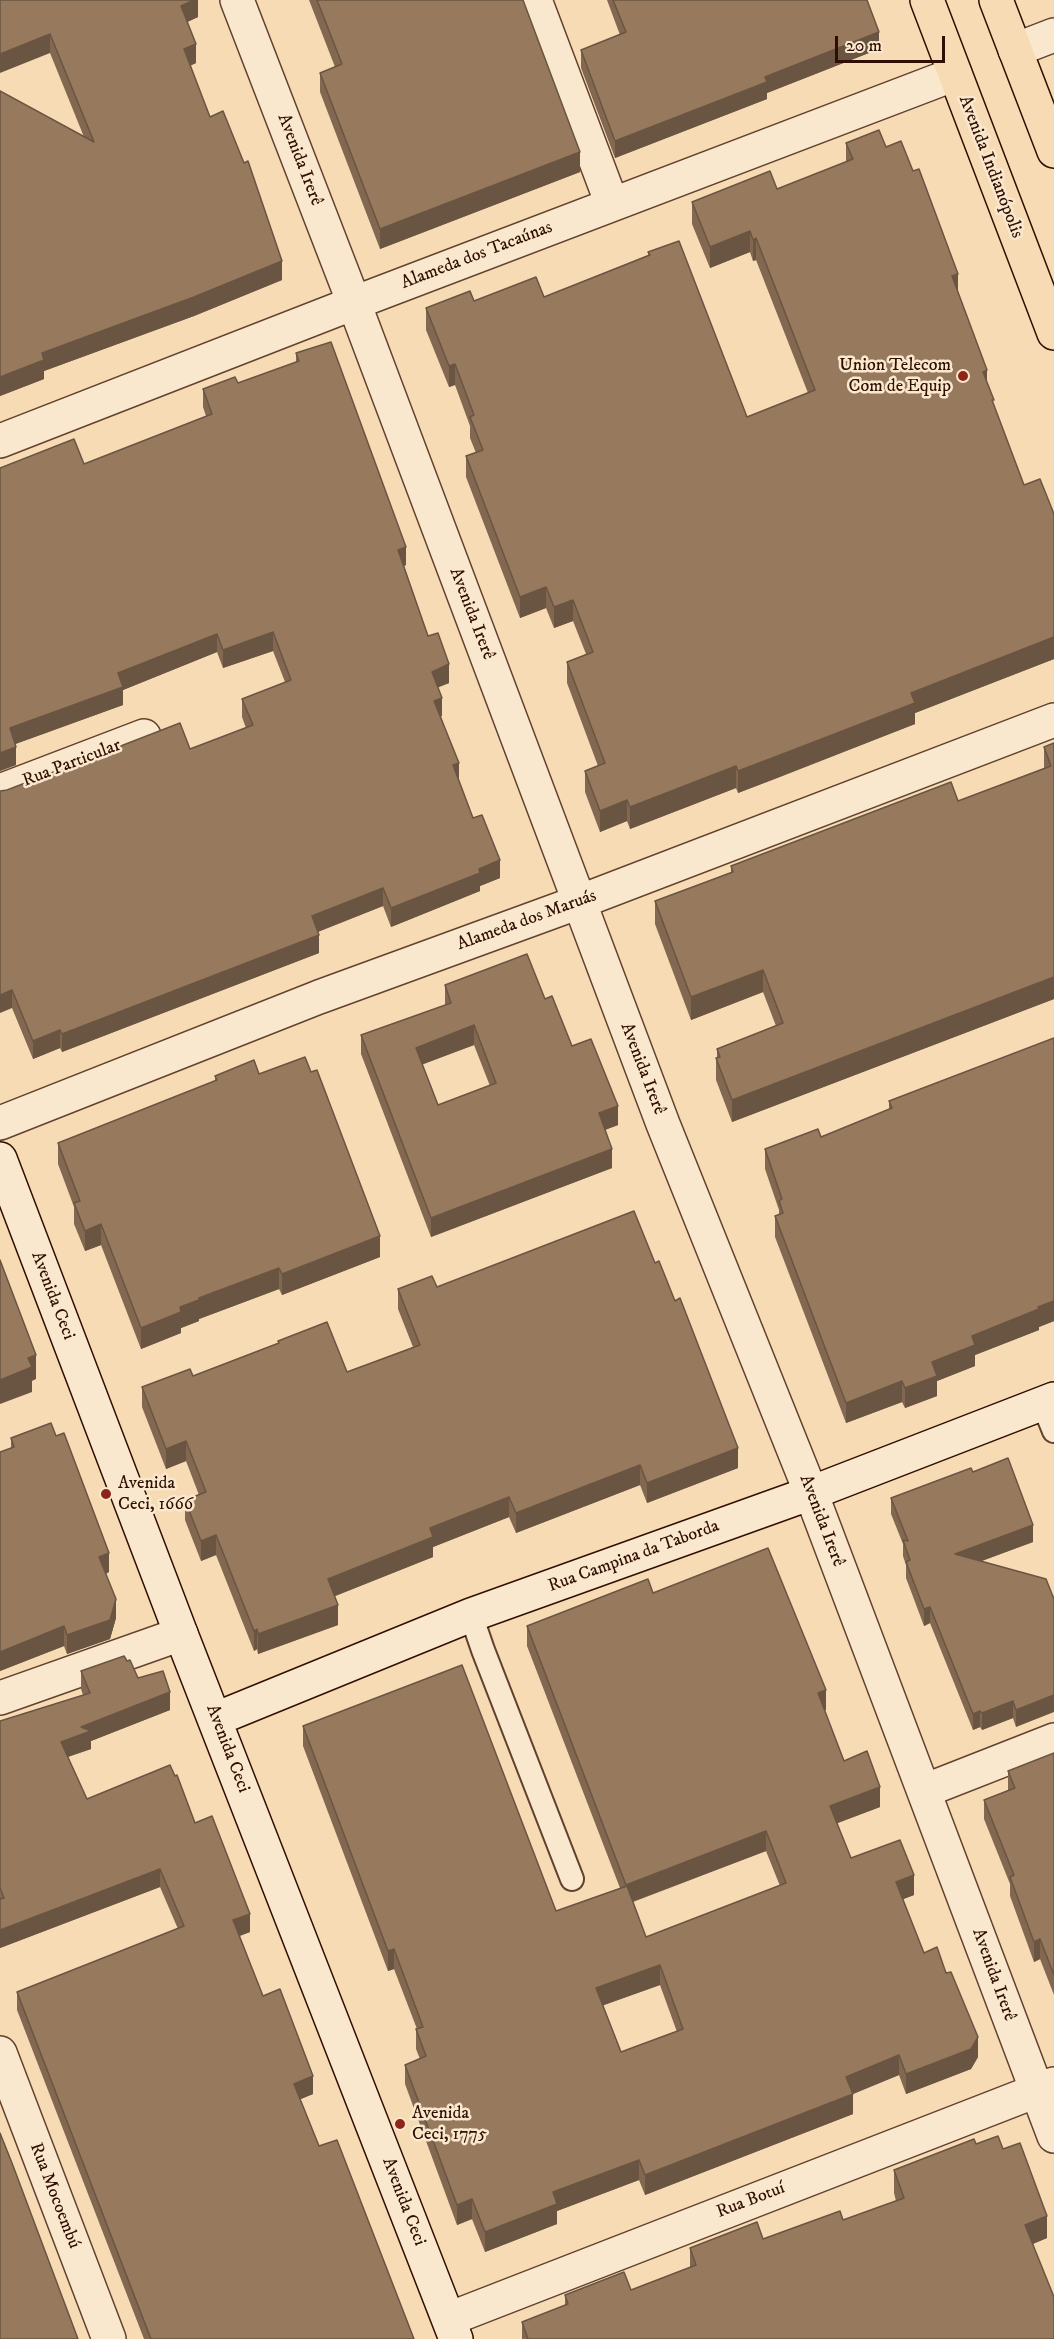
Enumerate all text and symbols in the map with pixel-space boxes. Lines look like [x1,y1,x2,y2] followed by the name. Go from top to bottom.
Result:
[838,24,948,62] scale bar
[846,35,882,57] text: 20 m
[953,93,1027,241] street label: Avenida Indianópolis
[272,111,326,209] street label: Avenida Irerê
[398,217,556,295] street label: Alameda dos Tacaúnas
[839,355,951,398] place label: Union Telecom Com de Equip
[956,369,970,383] marker: Union Telecom Com de Equip
[444,565,498,663] street label: Avenida Irerê
[20,735,124,793] street label: Rua Particular
[454,886,600,956] street label: Alameda dos Maruás
[615,1020,669,1118] street label: Avenida Irerê
[25,1249,79,1343] street label: Avenida Ceci
[794,1472,848,1570] street label: Avenida Irerê
[118,1473,193,1516] place label: Avenida Ceci, 1666
[99,1487,113,1501] marker: Avenida Ceci, 1666
[546,1516,722,1598] street label: Rua Campina da Taborda
[200,1702,254,1796] street label: Avenida Ceci
[966,1926,1020,2024] street label: Avenida Irerê
[412,2103,487,2146] place label: Avenida Ceci, 1775
[393,2117,407,2131] marker: Avenida Ceci, 1775
[24,2140,84,2252] street label: Rua Mocoembú
[376,2155,430,2249] street label: Avenida Ceci
[714,2178,788,2224] street label: Rua Botuí

